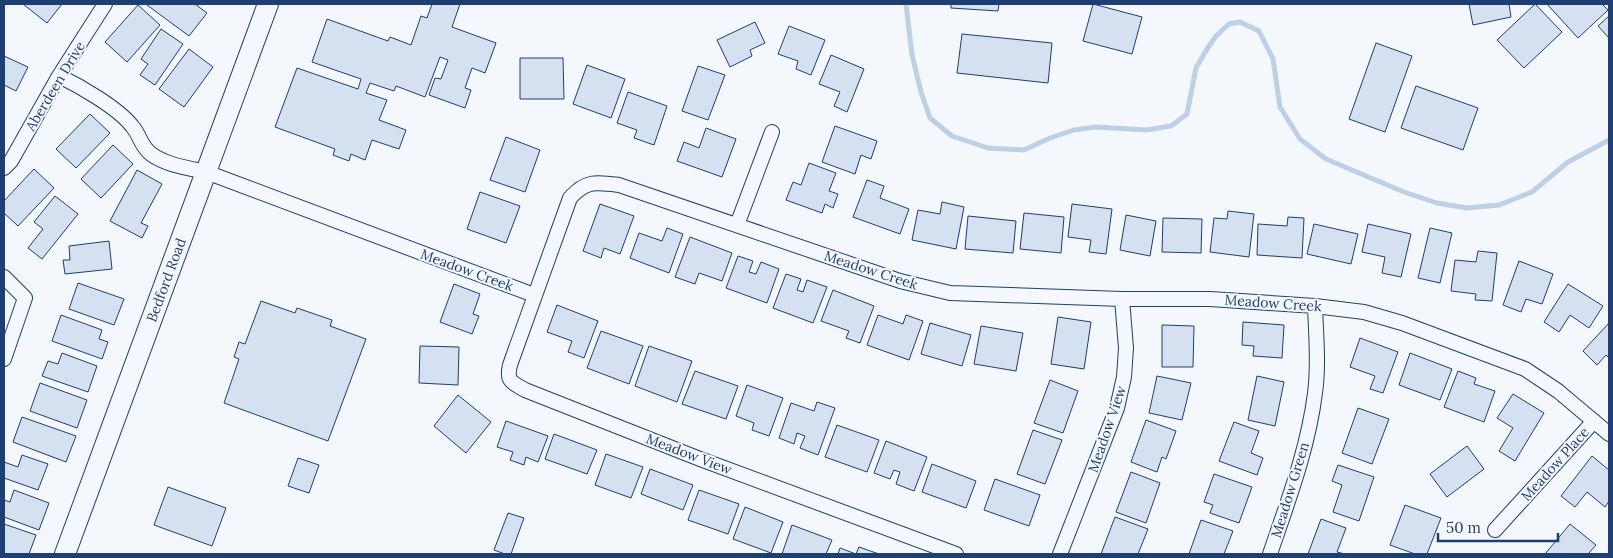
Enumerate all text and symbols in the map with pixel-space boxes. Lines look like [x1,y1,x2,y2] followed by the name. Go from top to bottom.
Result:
[21,38,89,135] street label: Aberdeen Drive
[142,236,190,324] street label: Bedford Road
[418,245,516,295] street label: Meadow Creek
[822,246,920,294] street label: Meadow Creek
[1224,291,1323,315] street label: Meadow Creek
[1084,383,1130,475] street label: Meadow View
[1517,423,1593,505] street label: Meadow Place
[644,429,735,479] street label: Meadow View
[1267,440,1313,540] street label: Meadow Green
[1438,510,1558,542] scale bar
[1446,518,1481,537] text: 50 m

